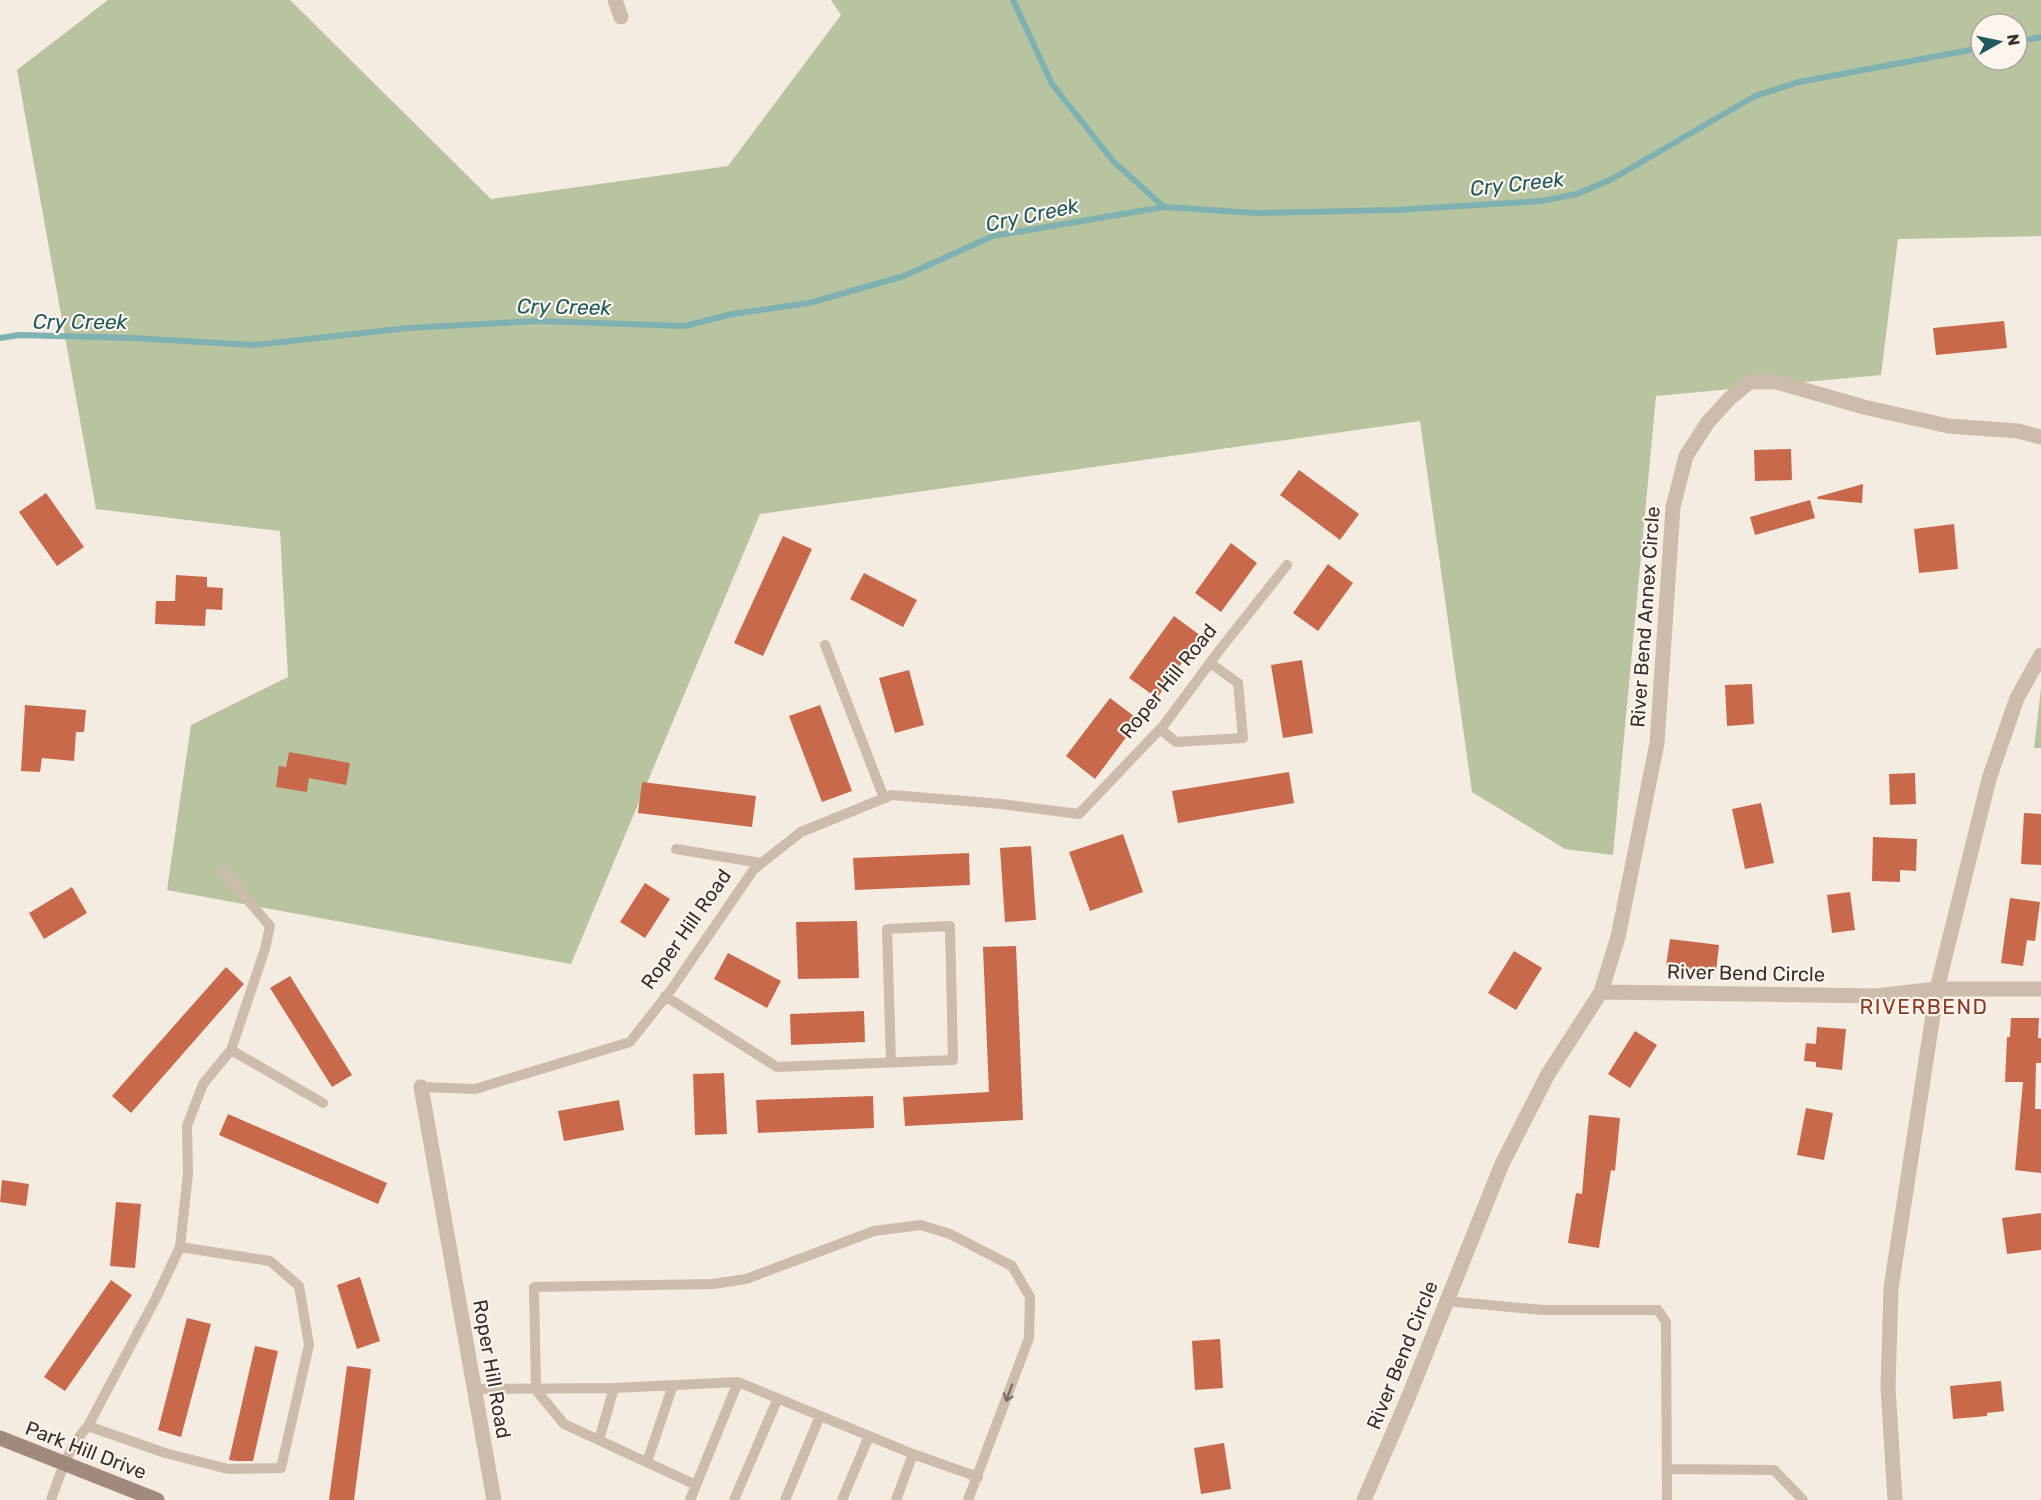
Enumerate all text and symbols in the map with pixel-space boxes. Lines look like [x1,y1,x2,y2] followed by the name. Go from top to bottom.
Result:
[1969,12,2029,72] north arrow
[2003,33,2024,47] text: N
[1469,166,1566,201] water label: Cry Creek
[983,192,1082,237] water label: Cry Creek
[517,293,613,320] water label: Cry Creek
[33,309,128,334] water label: Cry Creek
[1625,506,1665,728] street label: River Bend Annex Circle
[1114,619,1222,743] street label: Roper Hill Road
[636,864,736,994] street label: Roper Hill Road
[1667,960,1825,986] street label: River Bend Circle
[1859,994,1989,1019] district label: RIVERBEND
[1361,1277,1443,1433] street label: River Bend Circle
[468,1298,516,1440] street label: Roper Hill Road
[1002,1383,1013,1402] one-way arrow
[22,1416,150,1484] street label: Park Hill Drive

